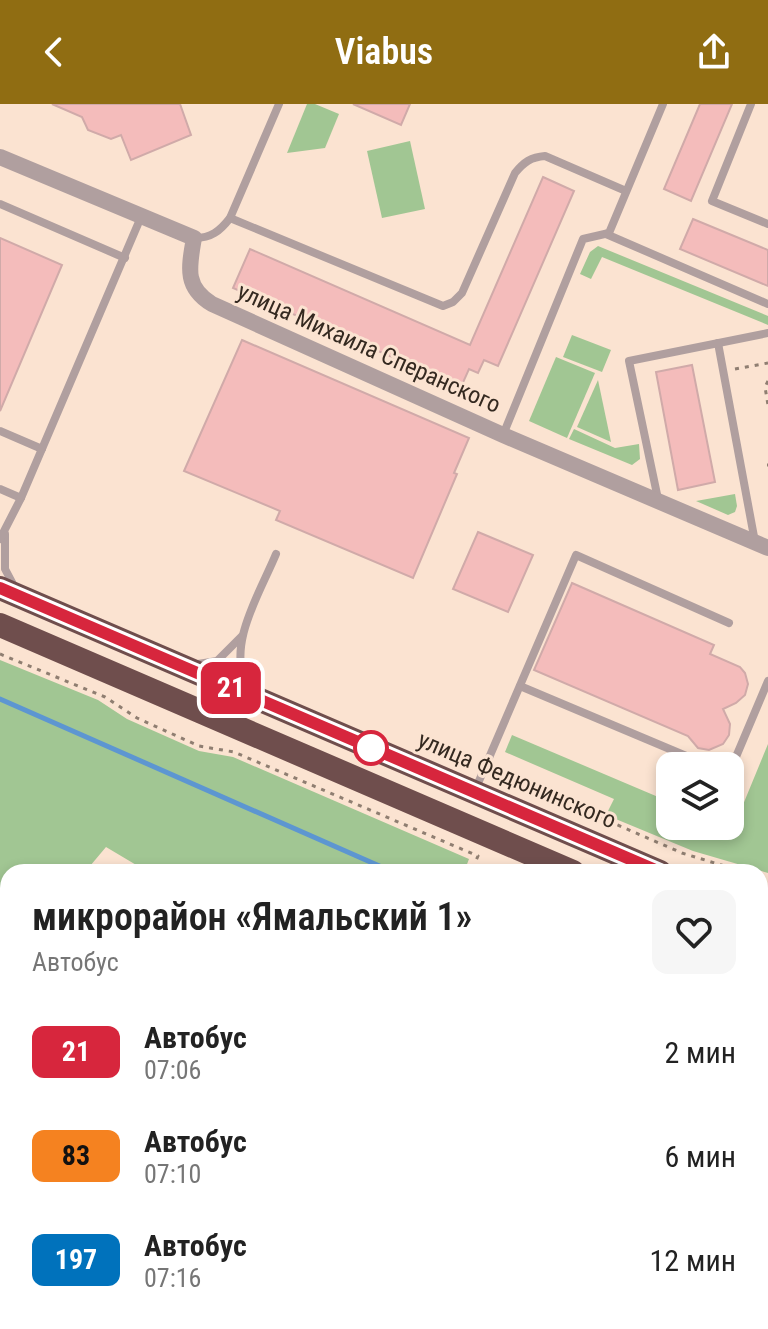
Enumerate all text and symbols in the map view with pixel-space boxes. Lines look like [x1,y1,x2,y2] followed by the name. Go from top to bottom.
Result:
[32,30,76,74] icon: back
[692,30,736,74] icon: share
[335,31,433,73] text: Viabus
[233,277,505,419] street label: улица Михаила Сперанского
[195,662,267,714] line badge: 21
[217,671,245,704] text: 21
[414,726,620,834] street label: улица Федюнинского
[354,731,388,765] unlabelled marker
[656,752,744,840] map controls
[656,752,744,840] button: layers
[652,890,736,974] button: heart
[32,895,472,939] text: микрорайон «Ямальский 1»
[32,947,119,977] text: Автобус
[144,1020,247,1055] text: Автобус
[62,1035,90,1068] text: 21
[664,1035,736,1070] text: 2 мин
[144,1055,201,1085] text: 07:06
[144,1124,247,1159] text: Автобус
[62,1139,90,1172] text: 83
[664,1139,736,1174] text: 6 мин
[144,1159,201,1189] text: 07:10
[144,1228,247,1263] text: Автобус
[55,1243,97,1276] text: 197
[650,1243,736,1278] text: 12 мин
[144,1263,201,1293] text: 07:16

